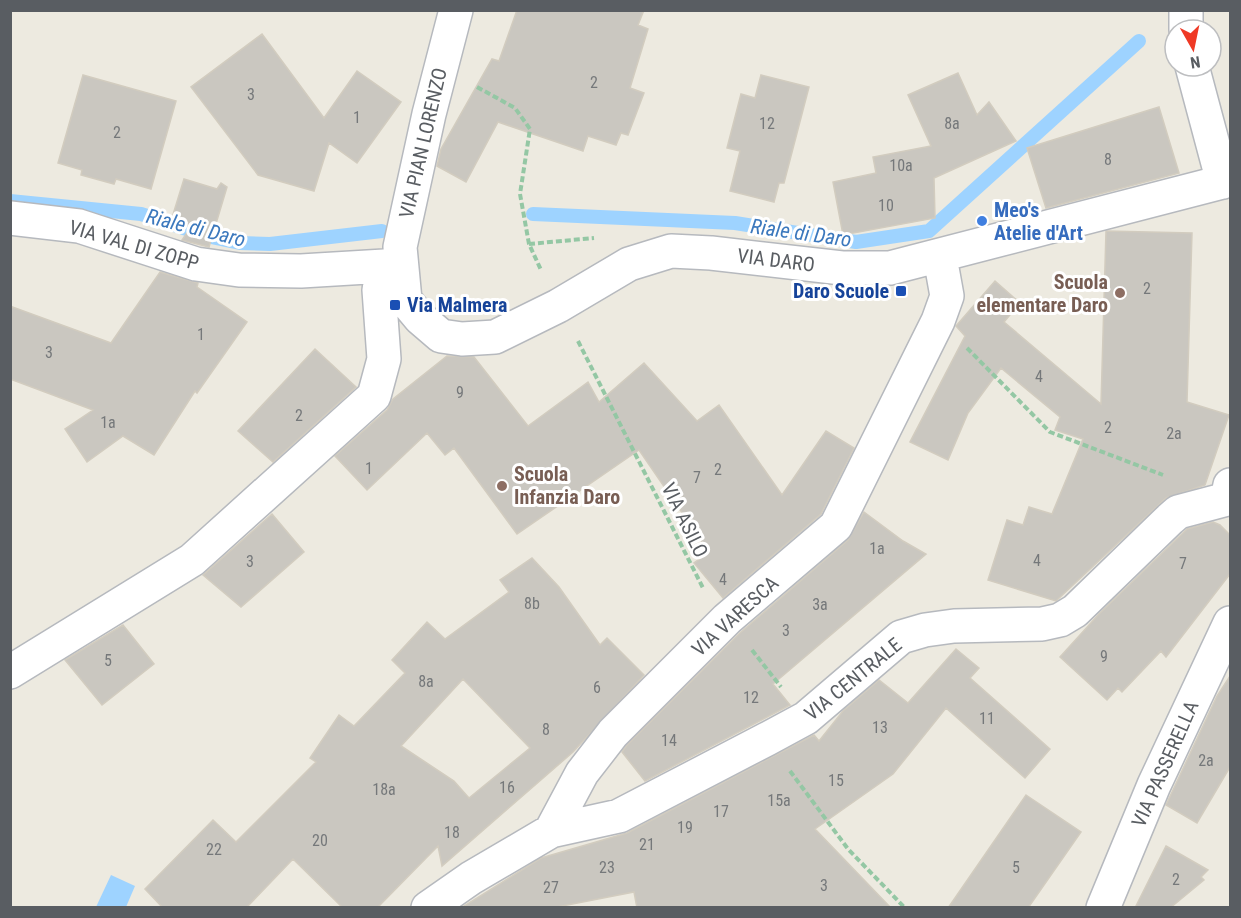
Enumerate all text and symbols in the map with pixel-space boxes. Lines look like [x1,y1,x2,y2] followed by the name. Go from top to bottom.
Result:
[1163,18,1223,78] north arrow
[1189,52,1202,72] text: N
[394,66,452,220] street label: VIA PIAN LORENZO
[590,73,598,92] house number: 2
[247,85,255,104] house number: 3
[353,108,361,127] house number: 1
[759,114,775,133] house number: 12
[944,114,960,133] house number: 8a
[113,123,121,142] house number: 2
[1104,150,1112,169] house number: 8
[889,156,913,175] house number: 10a
[878,196,894,215] house number: 10
[994,198,1083,245] place label: Meo's Atelie d'Art
[144,204,248,252] water label: Riale di Daro
[749,214,853,252] water label: Riale di Daro
[975,214,989,228] marker: Meo's Atelie d'Art
[66,215,202,275] street label: VIA VAL DI ZOPP
[736,243,816,277] street label: VIA DARO
[976,270,1108,317] place label: Scuola elementare Daro
[793,279,889,303] place label: Daro Scuole
[1143,279,1151,298] house number: 2
[894,284,908,298] marker: Daro Scuole
[1113,286,1127,300] marker: Scuola elementare Daro
[407,293,507,317] place label: Via Malmera
[388,298,402,312] marker: Via Malmera
[197,325,205,344] house number: 1
[45,343,53,362] house number: 3
[1035,367,1043,386] house number: 4
[456,383,464,402] house number: 9
[295,406,303,425] house number: 2
[100,413,116,432] house number: 1a
[1104,418,1112,437] house number: 2
[1166,424,1182,443] house number: 2a
[365,459,373,478] house number: 1
[714,460,722,479] house number: 2
[514,462,620,509] place label: Scuola Infanzia Daro
[693,468,701,487] house number: 7
[495,479,509,493] marker: Scuola Infanzia Daro
[657,479,713,561] street label: VIA ASILO
[869,539,885,558] house number: 1a
[1033,551,1041,570] house number: 4
[246,552,254,571] house number: 3
[1179,554,1187,573] house number: 7
[719,570,727,589] house number: 4
[687,571,784,661] street label: VIA VARESCA
[524,594,540,613] house number: 8b
[812,595,828,614] house number: 3a
[782,621,790,640] house number: 3
[800,633,906,725] street label: VIA CENTRALE
[1100,647,1108,666] house number: 9
[104,651,112,670] house number: 5
[418,672,434,691] house number: 8a
[593,678,601,697] house number: 6
[743,688,759,707] house number: 12
[1126,697,1204,831] street label: VIA PASSERELLA
[979,709,995,728] house number: 11
[872,718,888,737] house number: 13
[542,720,550,739] house number: 8
[661,731,677,750] house number: 14
[1198,751,1214,770] house number: 2a
[828,771,844,790] house number: 15
[499,778,515,797] house number: 16
[372,780,396,799] house number: 18a
[767,791,791,810] house number: 15a
[713,802,729,821] house number: 17
[677,818,693,837] house number: 19
[444,823,460,842] house number: 18
[312,831,328,850] house number: 20
[639,835,655,854] house number: 21
[206,840,222,859] house number: 22
[599,858,615,877] house number: 23
[1012,858,1020,877] house number: 5
[1172,870,1180,889] house number: 2
[820,876,828,895] house number: 3
[543,878,559,897] house number: 27

